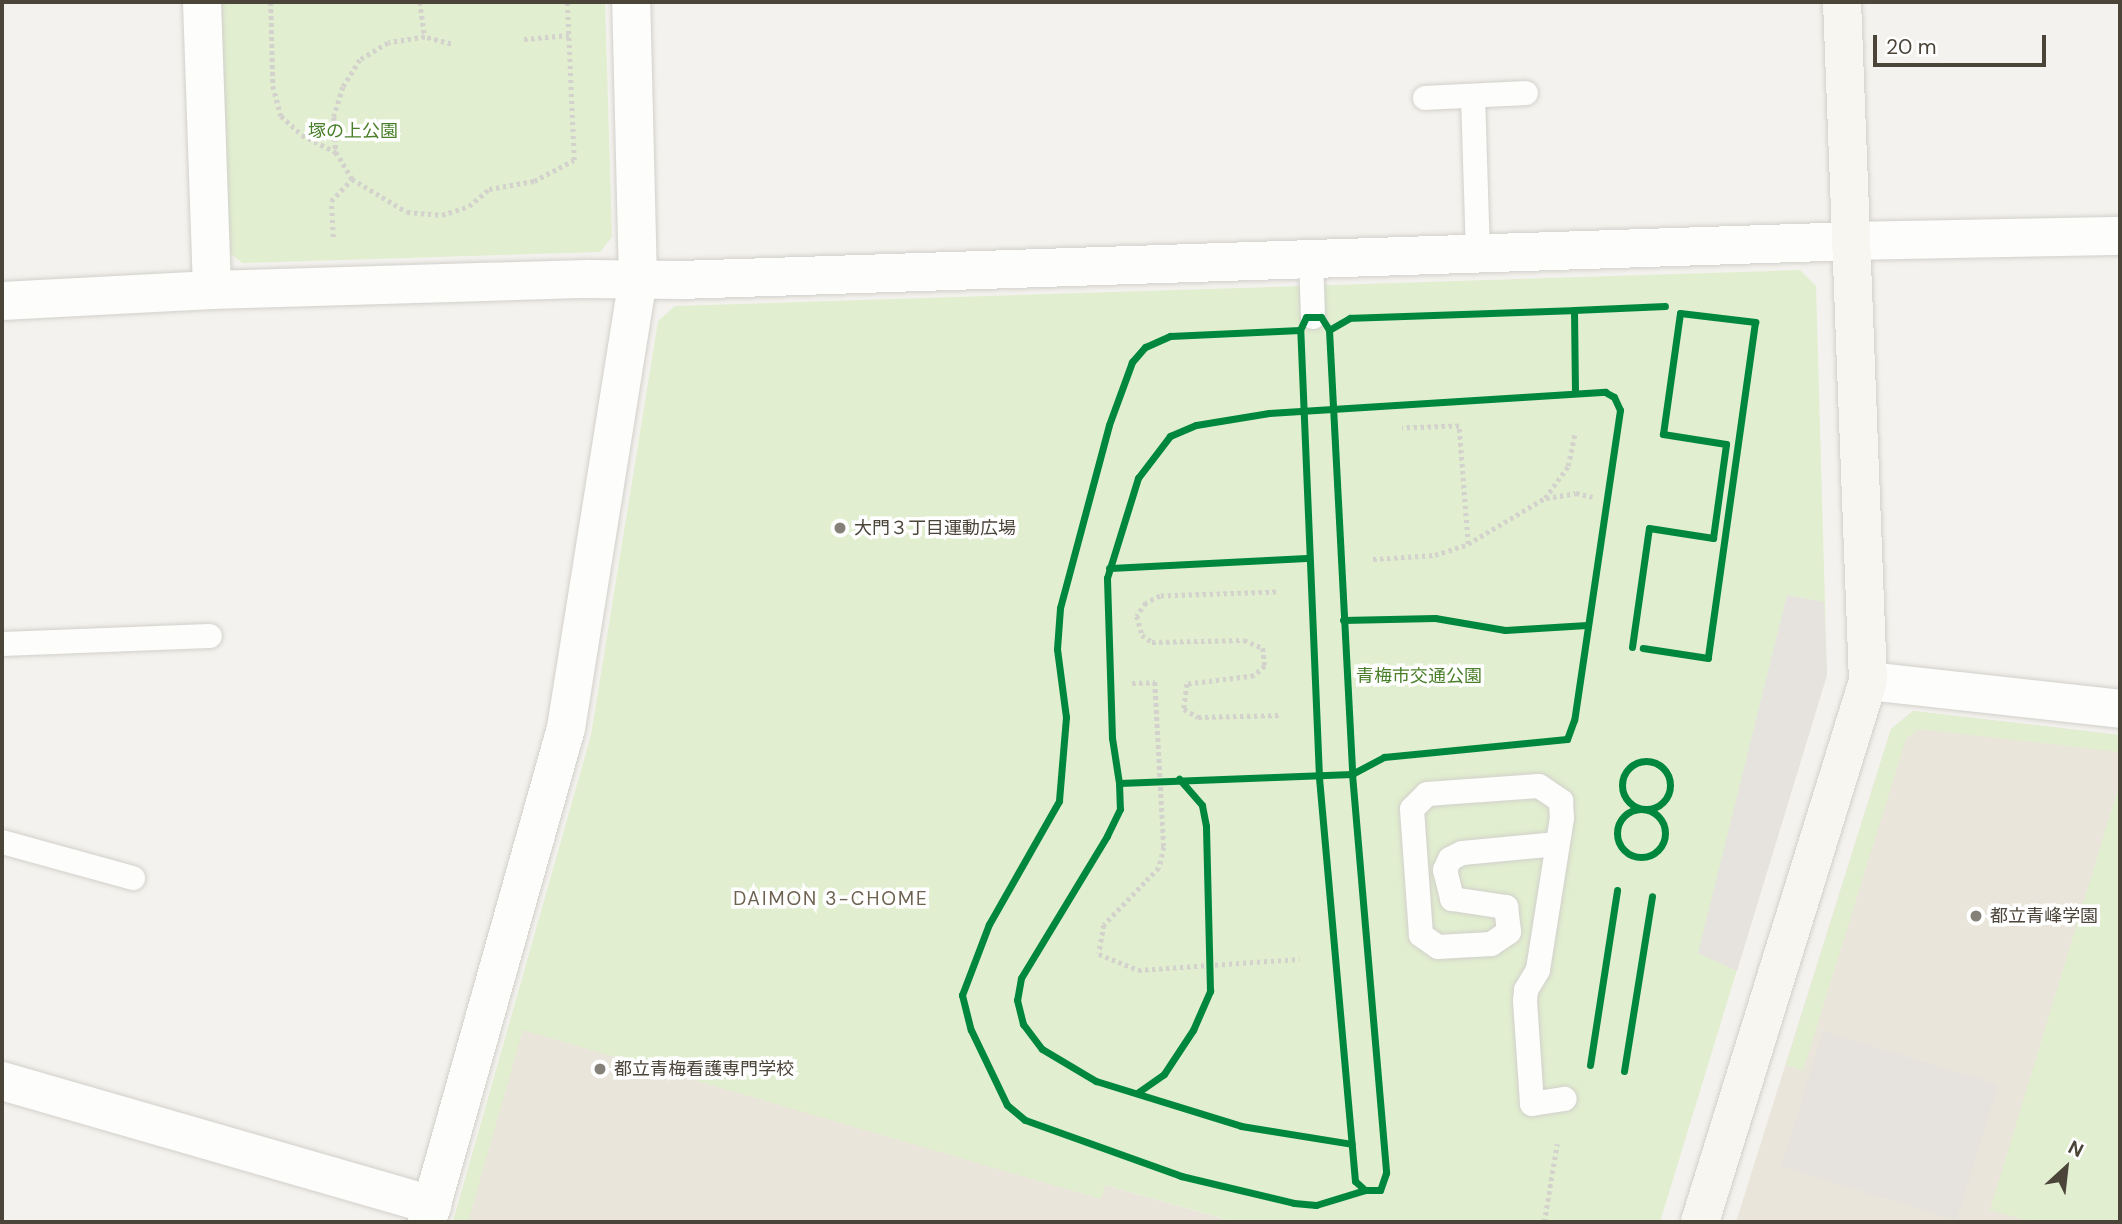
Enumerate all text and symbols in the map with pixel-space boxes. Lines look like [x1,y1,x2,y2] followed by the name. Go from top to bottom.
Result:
[1877,21,2050,65] scale bar
[1886,33,1937,61] text: 20 m
[308,120,398,142] park label: 塚の上公園
[854,517,1016,539] place label: 大門３丁目運動広場
[832,520,848,536] marker: 大門３丁目運動広場
[1356,665,1482,687] park label: 青梅市交通公園
[735,888,927,910] district label: DAIMON 3-CHOME
[1990,905,2098,927] place label: 都立青峰学園
[1968,908,1984,924] marker: 都立青峰学園
[614,1058,794,1080] place label: 都立青梅看護専門学校
[592,1061,608,1077] marker: 都立青梅看護専門学校
[2031,1133,2101,1203] north arrow
[2064,1135,2088,1163] text: N

